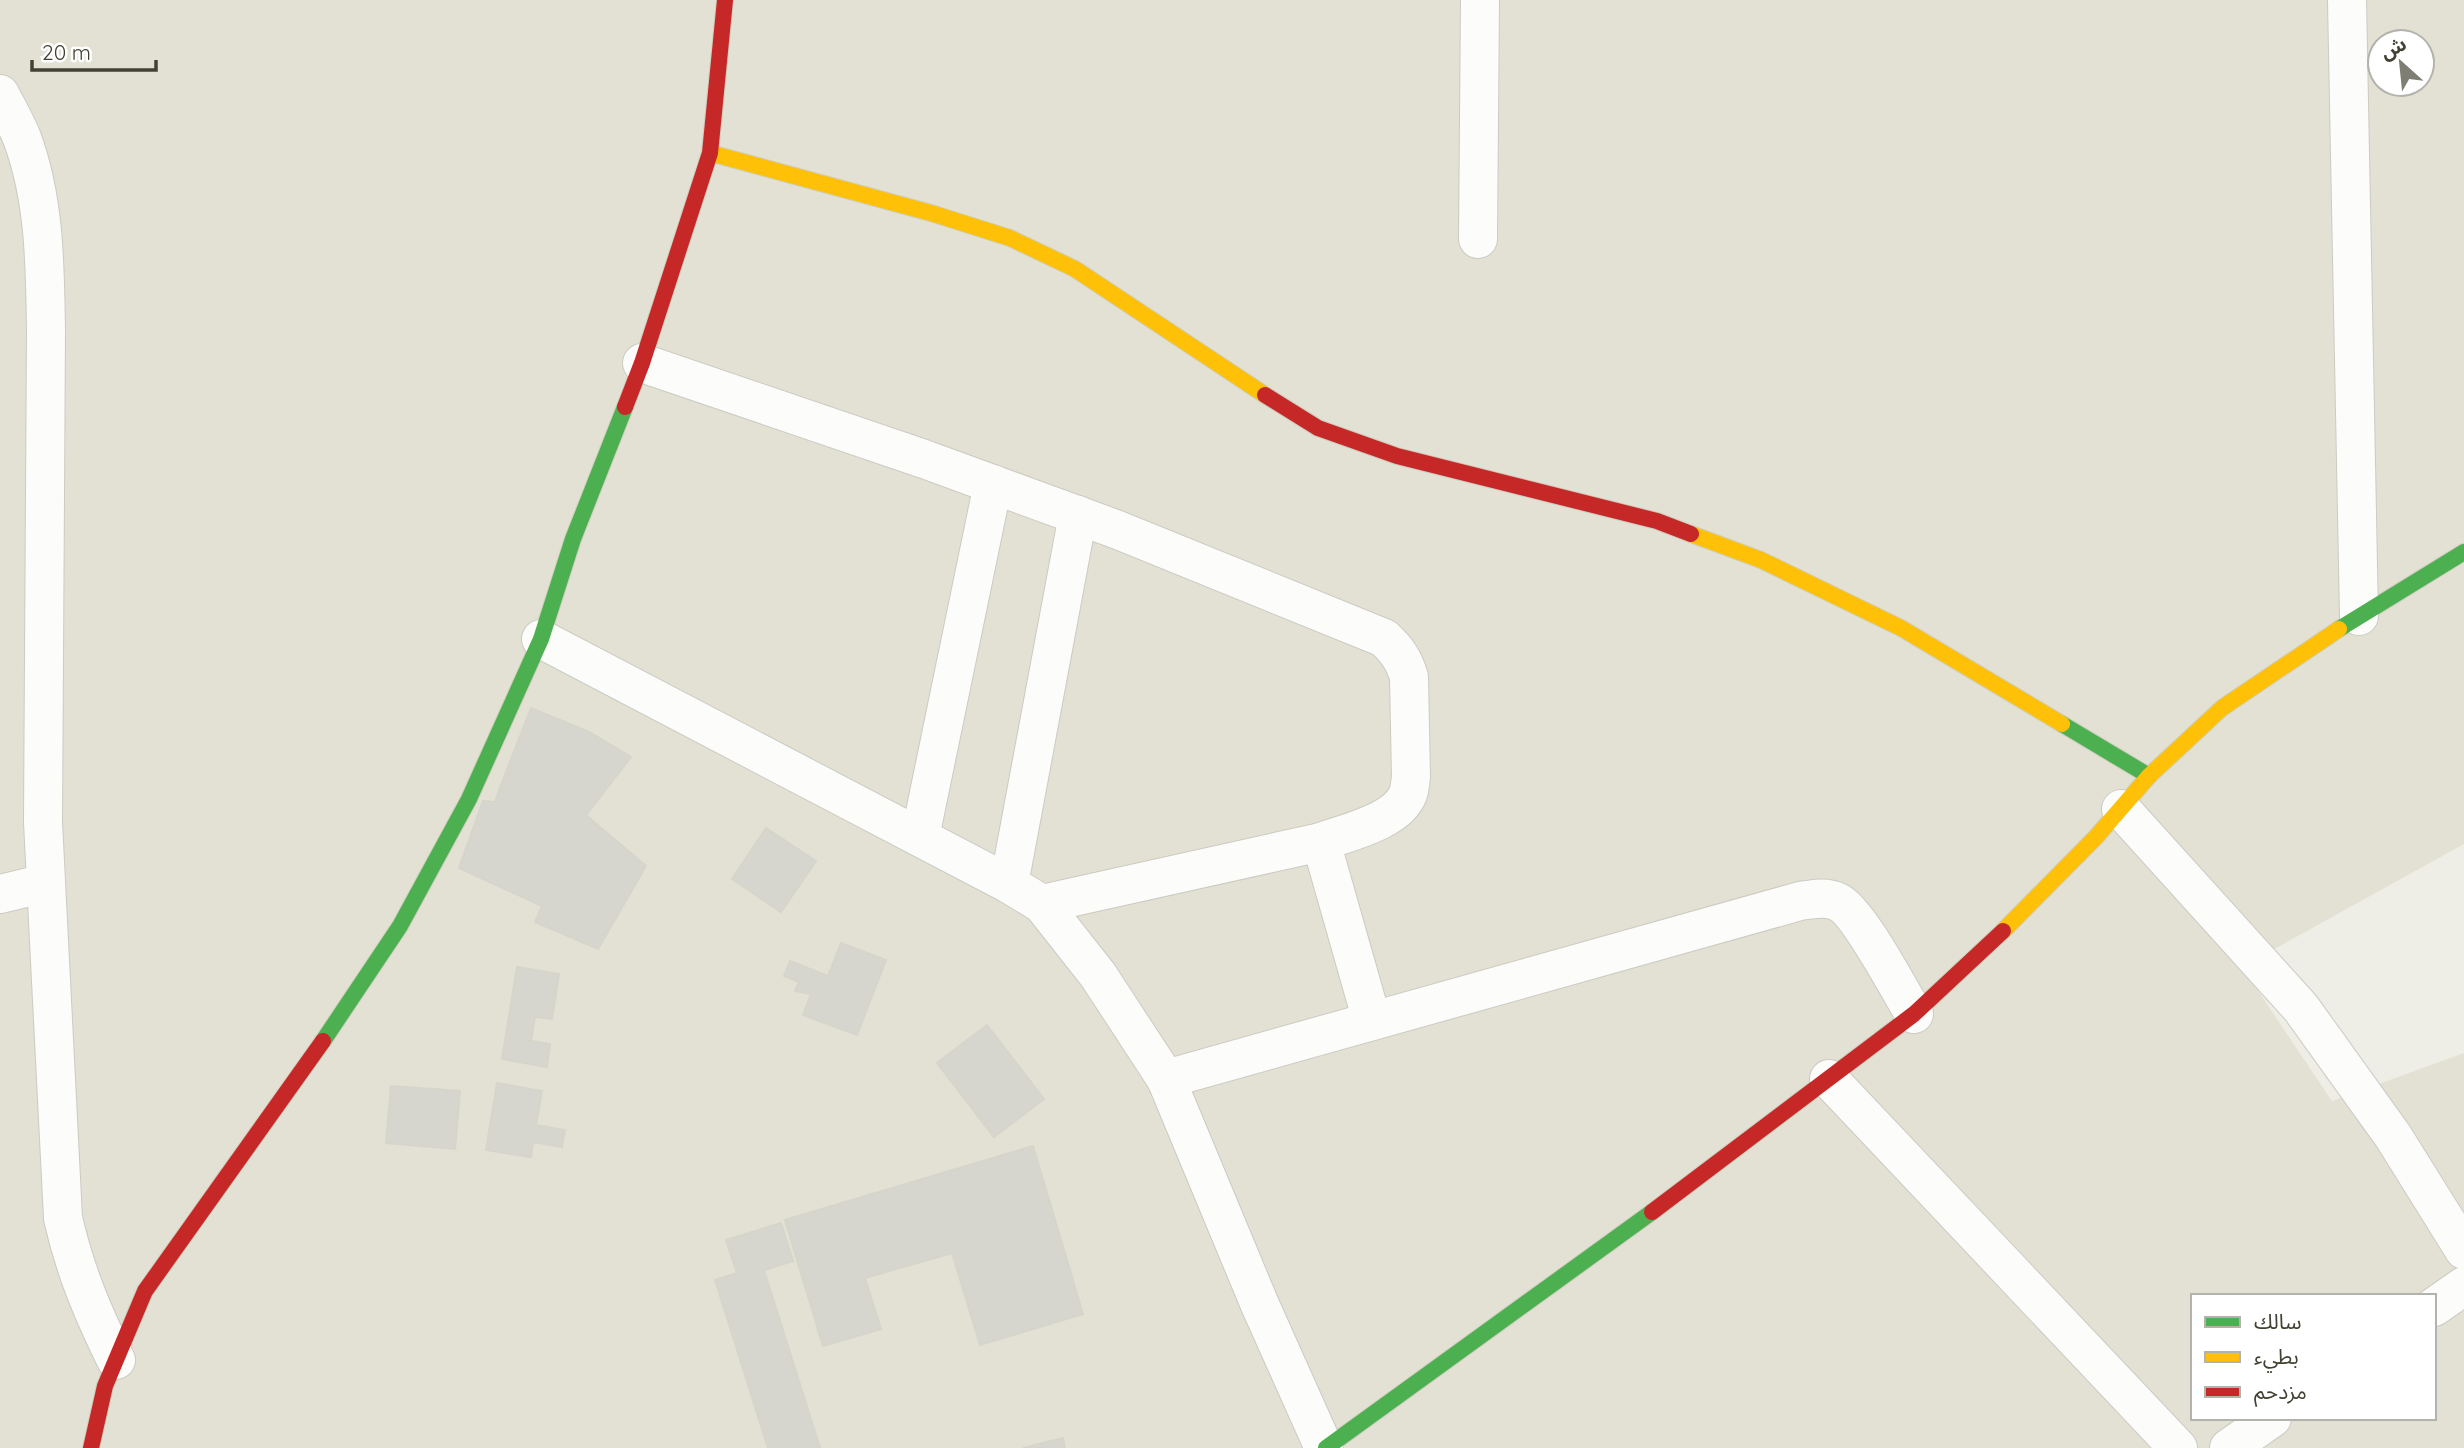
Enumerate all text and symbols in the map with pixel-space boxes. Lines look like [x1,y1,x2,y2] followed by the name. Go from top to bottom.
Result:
[32,28,156,72] scale bar
[2366,28,2436,98] north arrow
[2376,31,2410,64] text: ش
[42,39,91,65] text: 20 m
[2191,1294,2436,1420] legend
[2254,1308,2301,1334] text: سالك
[2254,1343,2299,1373] text: بطيء
[2254,1378,2307,1407] text: مزدحم

